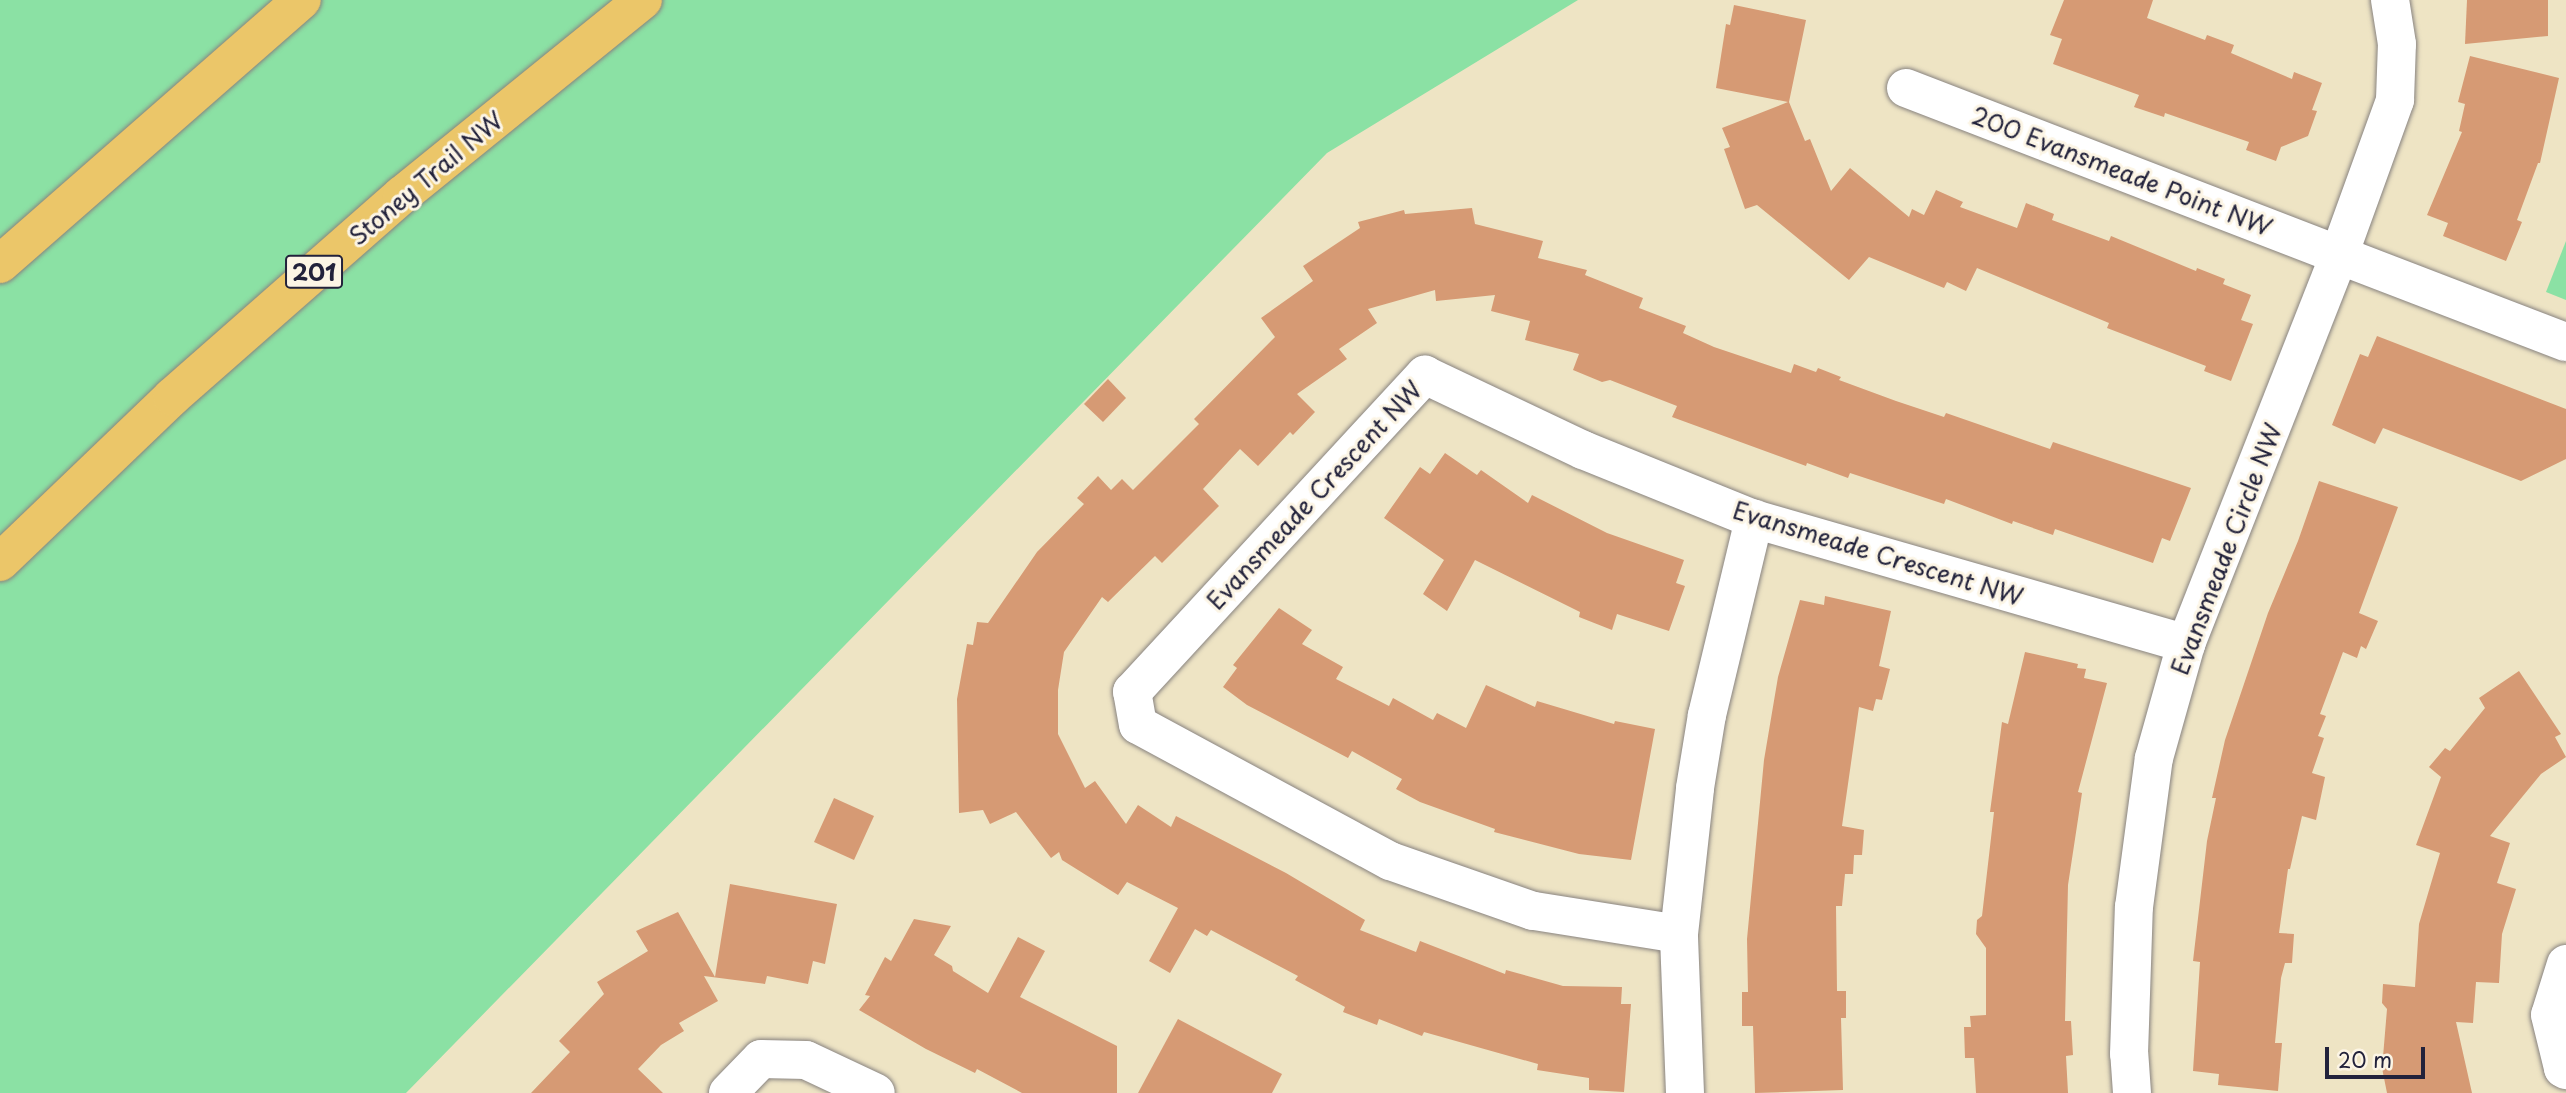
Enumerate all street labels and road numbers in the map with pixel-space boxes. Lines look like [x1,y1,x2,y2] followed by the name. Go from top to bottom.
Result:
[1968,100,2276,242] street label: 200 Evansmeade Point NW
[343,105,509,251] street label: Stoney Trail NW
[284,252,344,292] road number: 201
[1200,375,1428,615] street label: Evansmeade Crescent NW
[2164,418,2288,680] street label: Evansmeade Circle NW
[1729,495,2027,611] street label: Evansmeade Crescent NW

